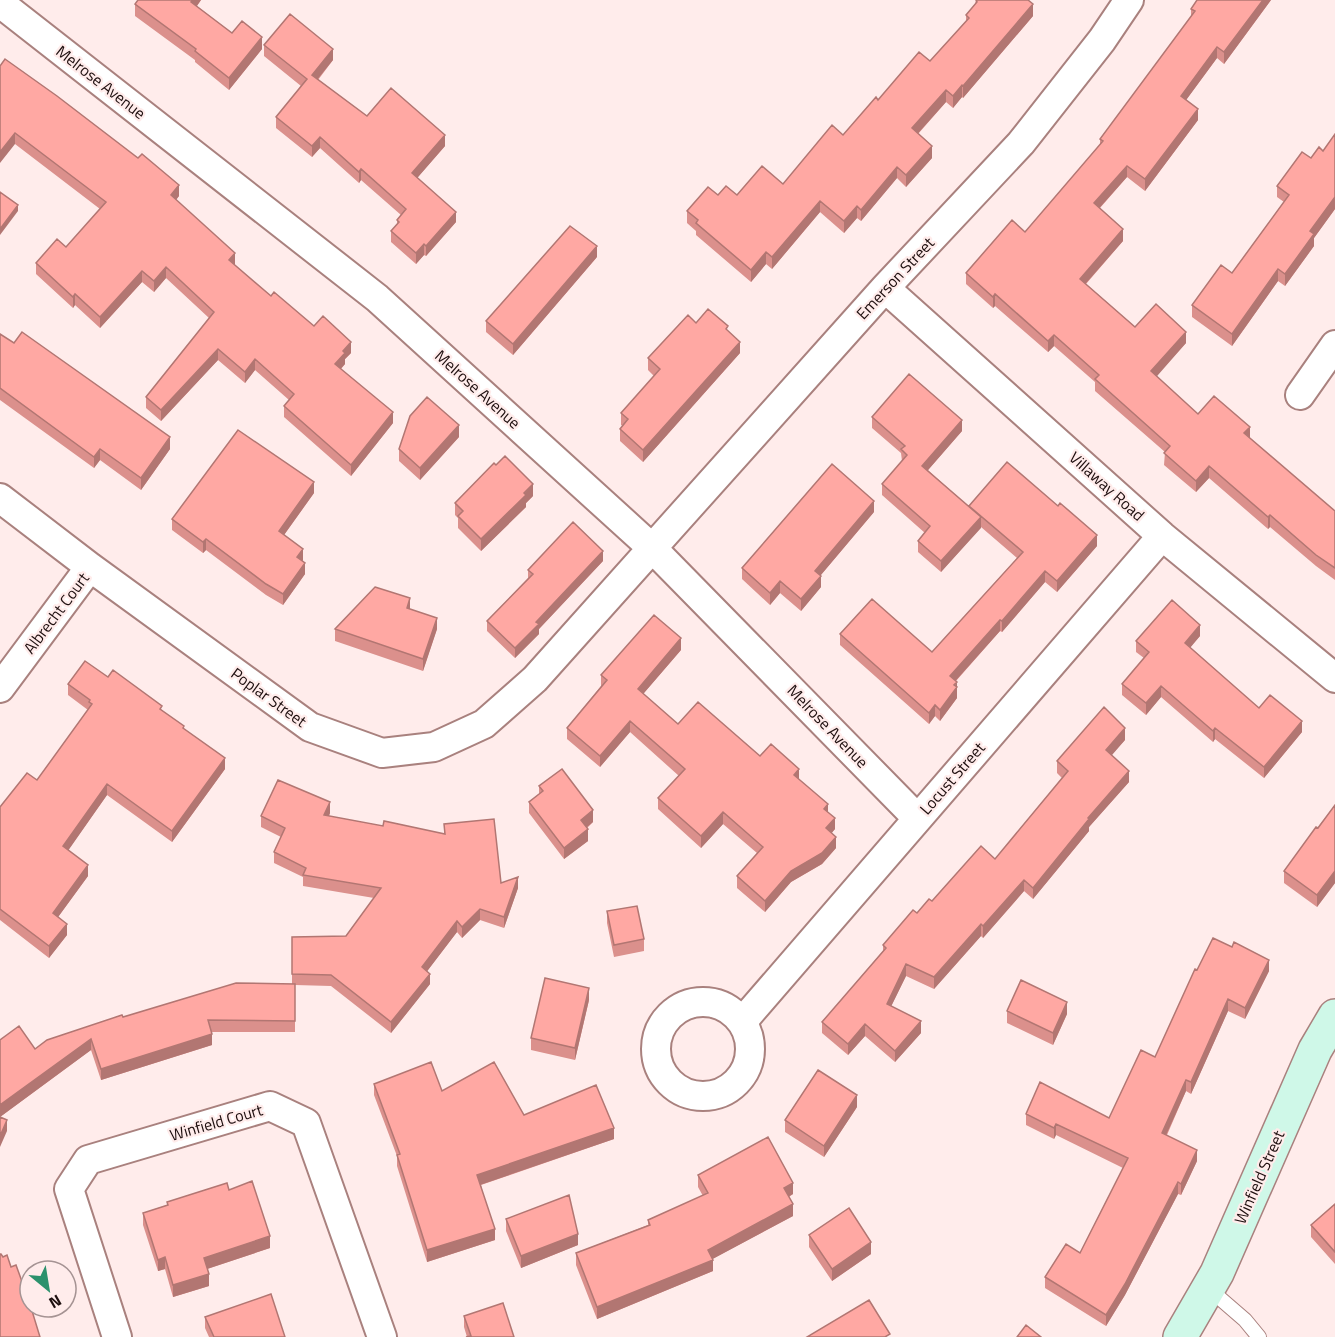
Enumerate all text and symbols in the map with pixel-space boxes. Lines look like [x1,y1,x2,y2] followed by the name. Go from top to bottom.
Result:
[51,39,151,125] street label: Melrose Avenue
[850,231,940,325] street label: Emerson Street
[430,344,526,434] street label: Melrose Avenue
[1064,446,1150,526] street label: Villaway Road
[17,567,95,659] street label: Albrecht Court
[226,661,312,733] street label: Poplar Street
[782,679,874,773] street label: Melrose Avenue
[914,736,991,820] street label: Locust Street
[167,1097,266,1147] street label: Winfield Court
[1228,1126,1290,1228] street label: Winfield Street
[18,1259,78,1319] north arrow
[45,1289,66,1315] text: N

